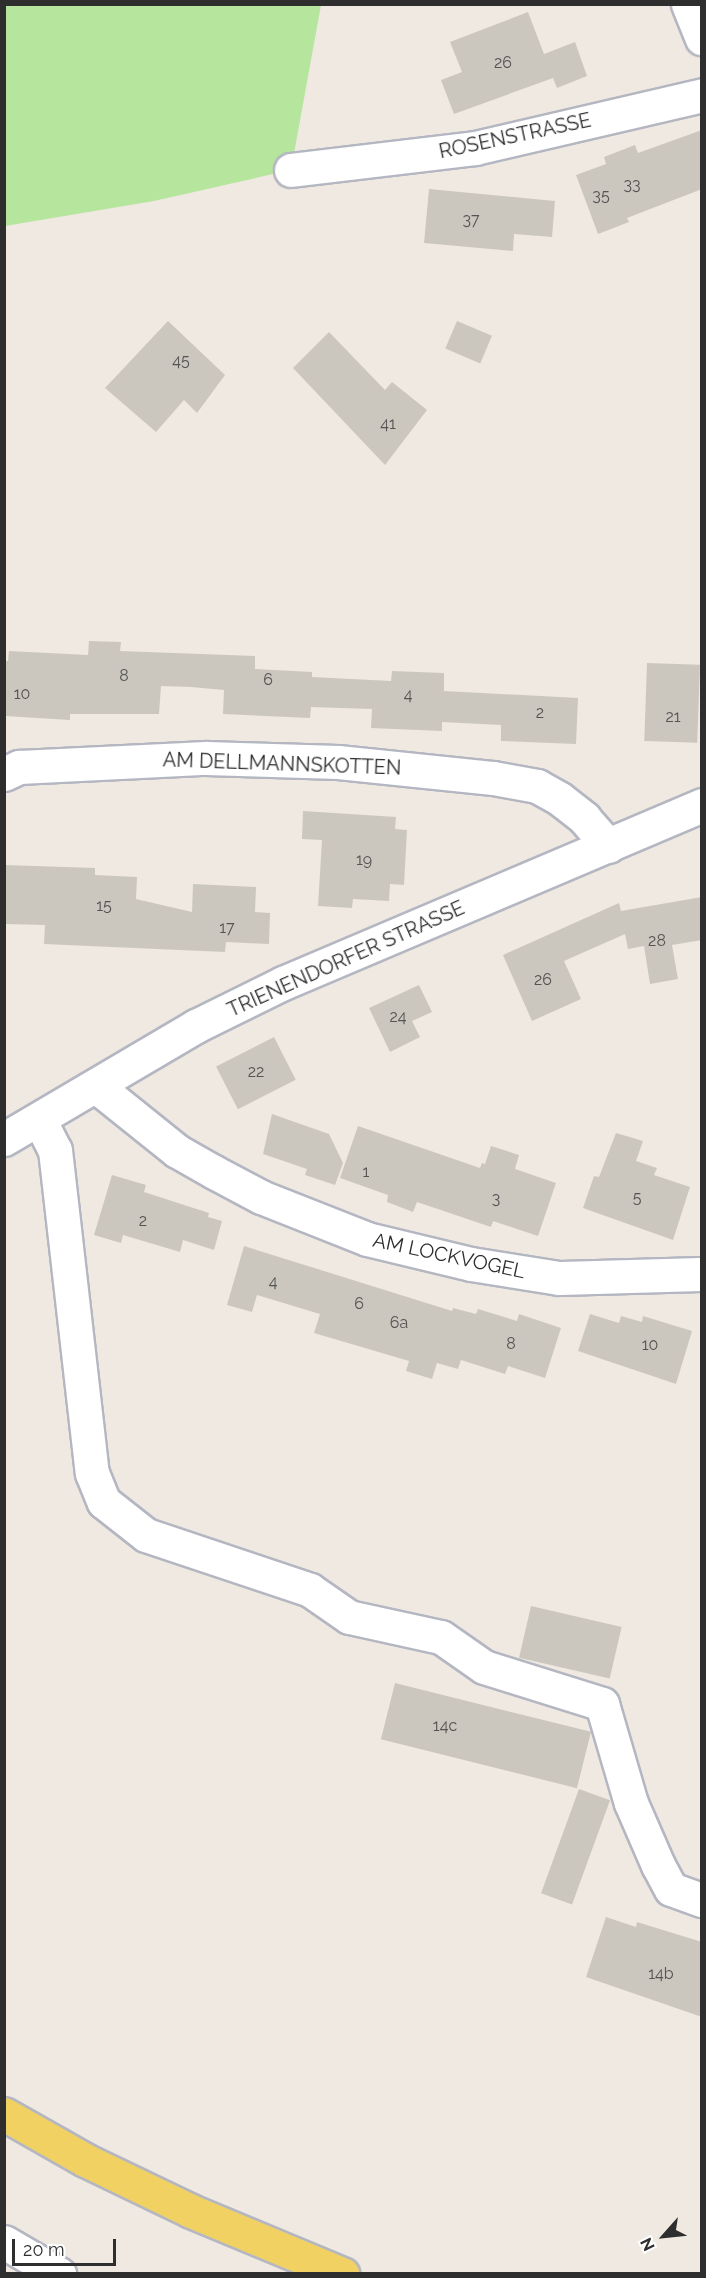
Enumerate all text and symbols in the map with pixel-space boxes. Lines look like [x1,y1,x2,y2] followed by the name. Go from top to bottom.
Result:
[494,53,512,73] house number: 26
[437,108,593,164] street label: ROSENSTRASSE
[623,175,641,195] house number: 33
[592,186,610,206] house number: 35
[462,210,480,230] house number: 37
[172,351,190,371] house number: 45
[380,414,396,434] house number: 41
[119,666,129,686] house number: 8
[263,670,273,690] house number: 6
[14,684,30,704] house number: 10
[404,685,412,705] house number: 4
[536,703,544,723] house number: 2
[665,707,681,727] house number: 21
[162,748,402,780] street label: AM DELLMANNSKOTTEN
[356,850,372,870] house number: 19
[96,896,112,916] house number: 15
[224,896,468,1022] street label: TRIENENDORFER STRASSE
[219,918,235,938] house number: 17
[648,931,666,951] house number: 28
[534,970,552,990] house number: 26
[389,1007,407,1027] house number: 24
[248,1062,264,1082] house number: 22
[363,1162,369,1182] house number: 1
[633,1188,641,1208] house number: 5
[492,1189,500,1209] house number: 3
[139,1211,147,1231] house number: 2
[371,1228,527,1284] street label: AM LOCKVOGEL
[269,1272,277,1292] house number: 4
[354,1294,364,1314] house number: 6
[390,1313,408,1333] house number: 6a
[506,1334,516,1354] house number: 8
[642,1335,658,1355] house number: 10
[433,1716,457,1736] house number: 14c
[648,1964,674,1984] house number: 14b
[634,2206,694,2266] north arrow
[15,2227,118,2265] scale bar
[636,2235,659,2254] text: N
[23,2239,65,2260] text: 20 m

